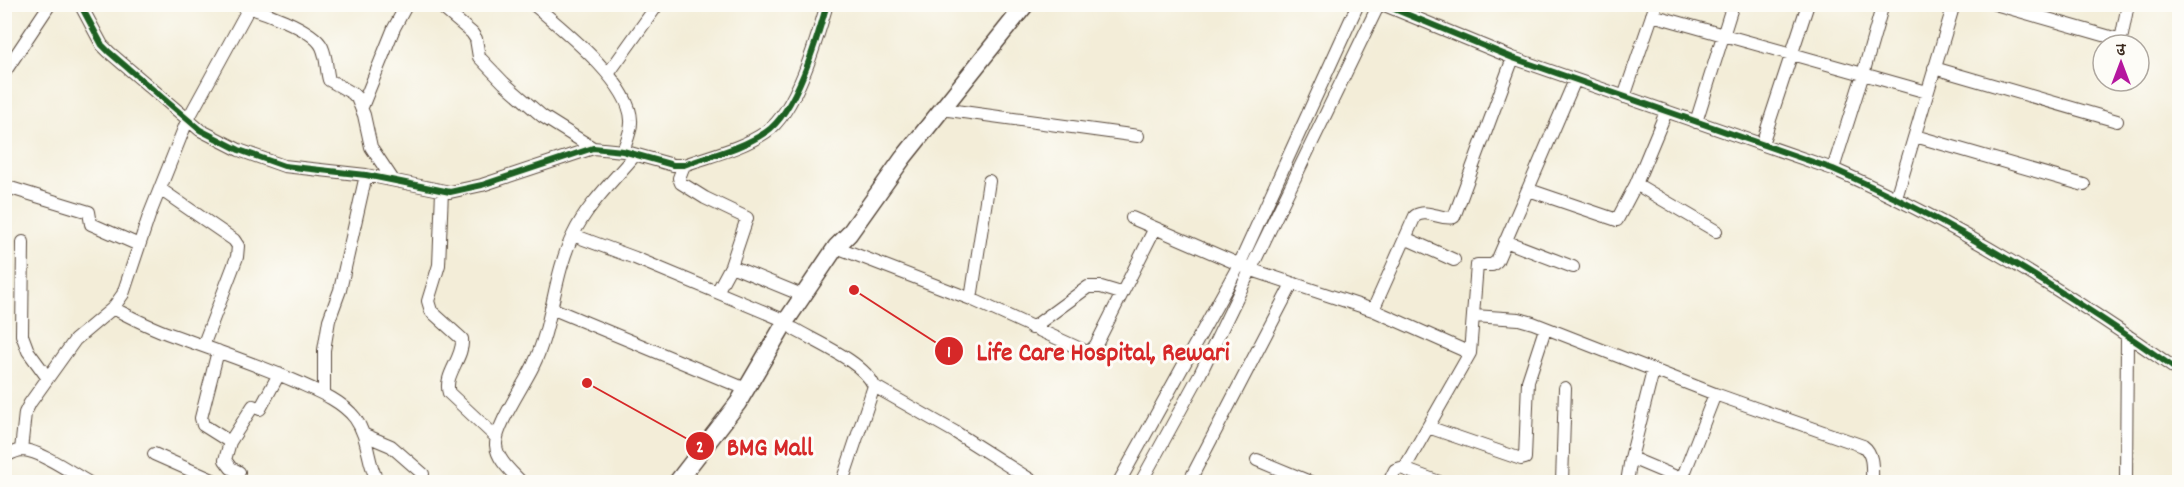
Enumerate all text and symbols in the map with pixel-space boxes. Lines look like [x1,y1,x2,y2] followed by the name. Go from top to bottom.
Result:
[2091,33,2151,93] north arrow
[2115,39,2126,62] text: उ
[934,329,1241,373] callout: Life Care Hospital, Rewari
[977,336,1230,373] text: Life Care Hospital, Rewari
[947,341,951,366] text: 1
[685,424,825,468] callout: BMG Mall
[727,431,814,468] text: BMG Mall
[696,436,704,461] text: 2

